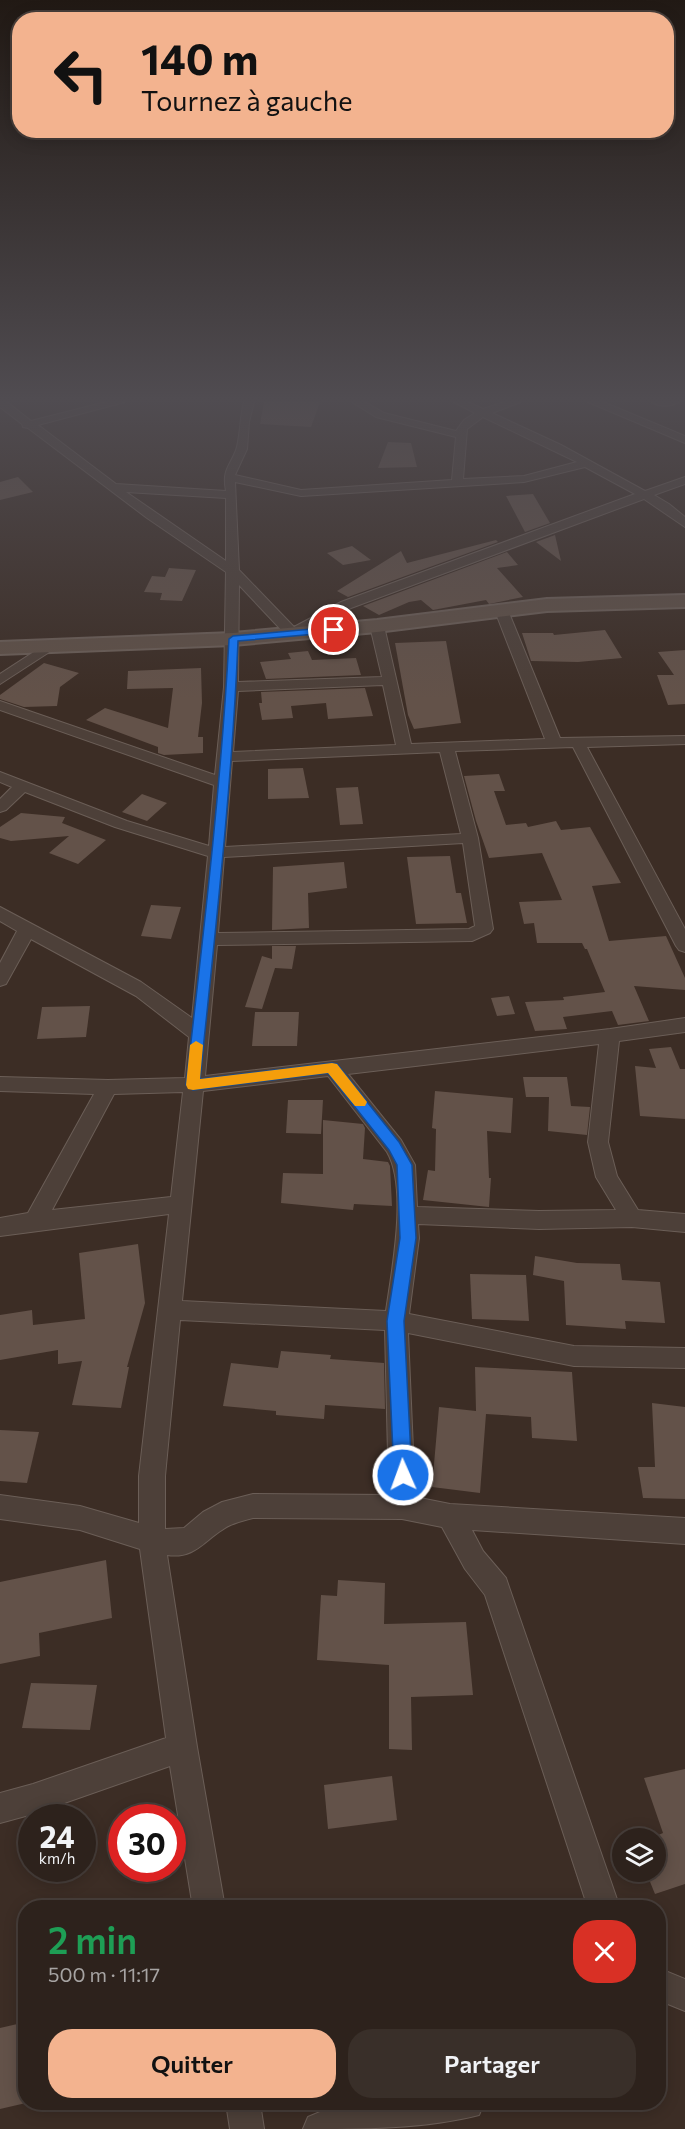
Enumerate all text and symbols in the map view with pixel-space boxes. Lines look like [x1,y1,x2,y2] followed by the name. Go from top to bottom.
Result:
[141,32,258,84] text: 140 m
[42,36,120,114] icon: left
[141,84,352,117] text: Tournez à gauche
[308,604,359,655] pin
[317,613,350,646] icon: arrive
[371,1443,435,1507] position arrow
[108,1804,186,1882] speed limit sign: 30
[39,1817,75,1854] text: 24
[612,1828,666,1882] map controls
[612,1828,666,1882] button: layers
[39,1849,75,1867] text: km/h
[48,1917,137,1961] text: 2 min
[573,1920,636,1983] button: close
[48,1962,160,1986] text: 500 m · 11:17
[48,2029,336,2098] button: Quitter
[348,2029,636,2098] button: Partager

